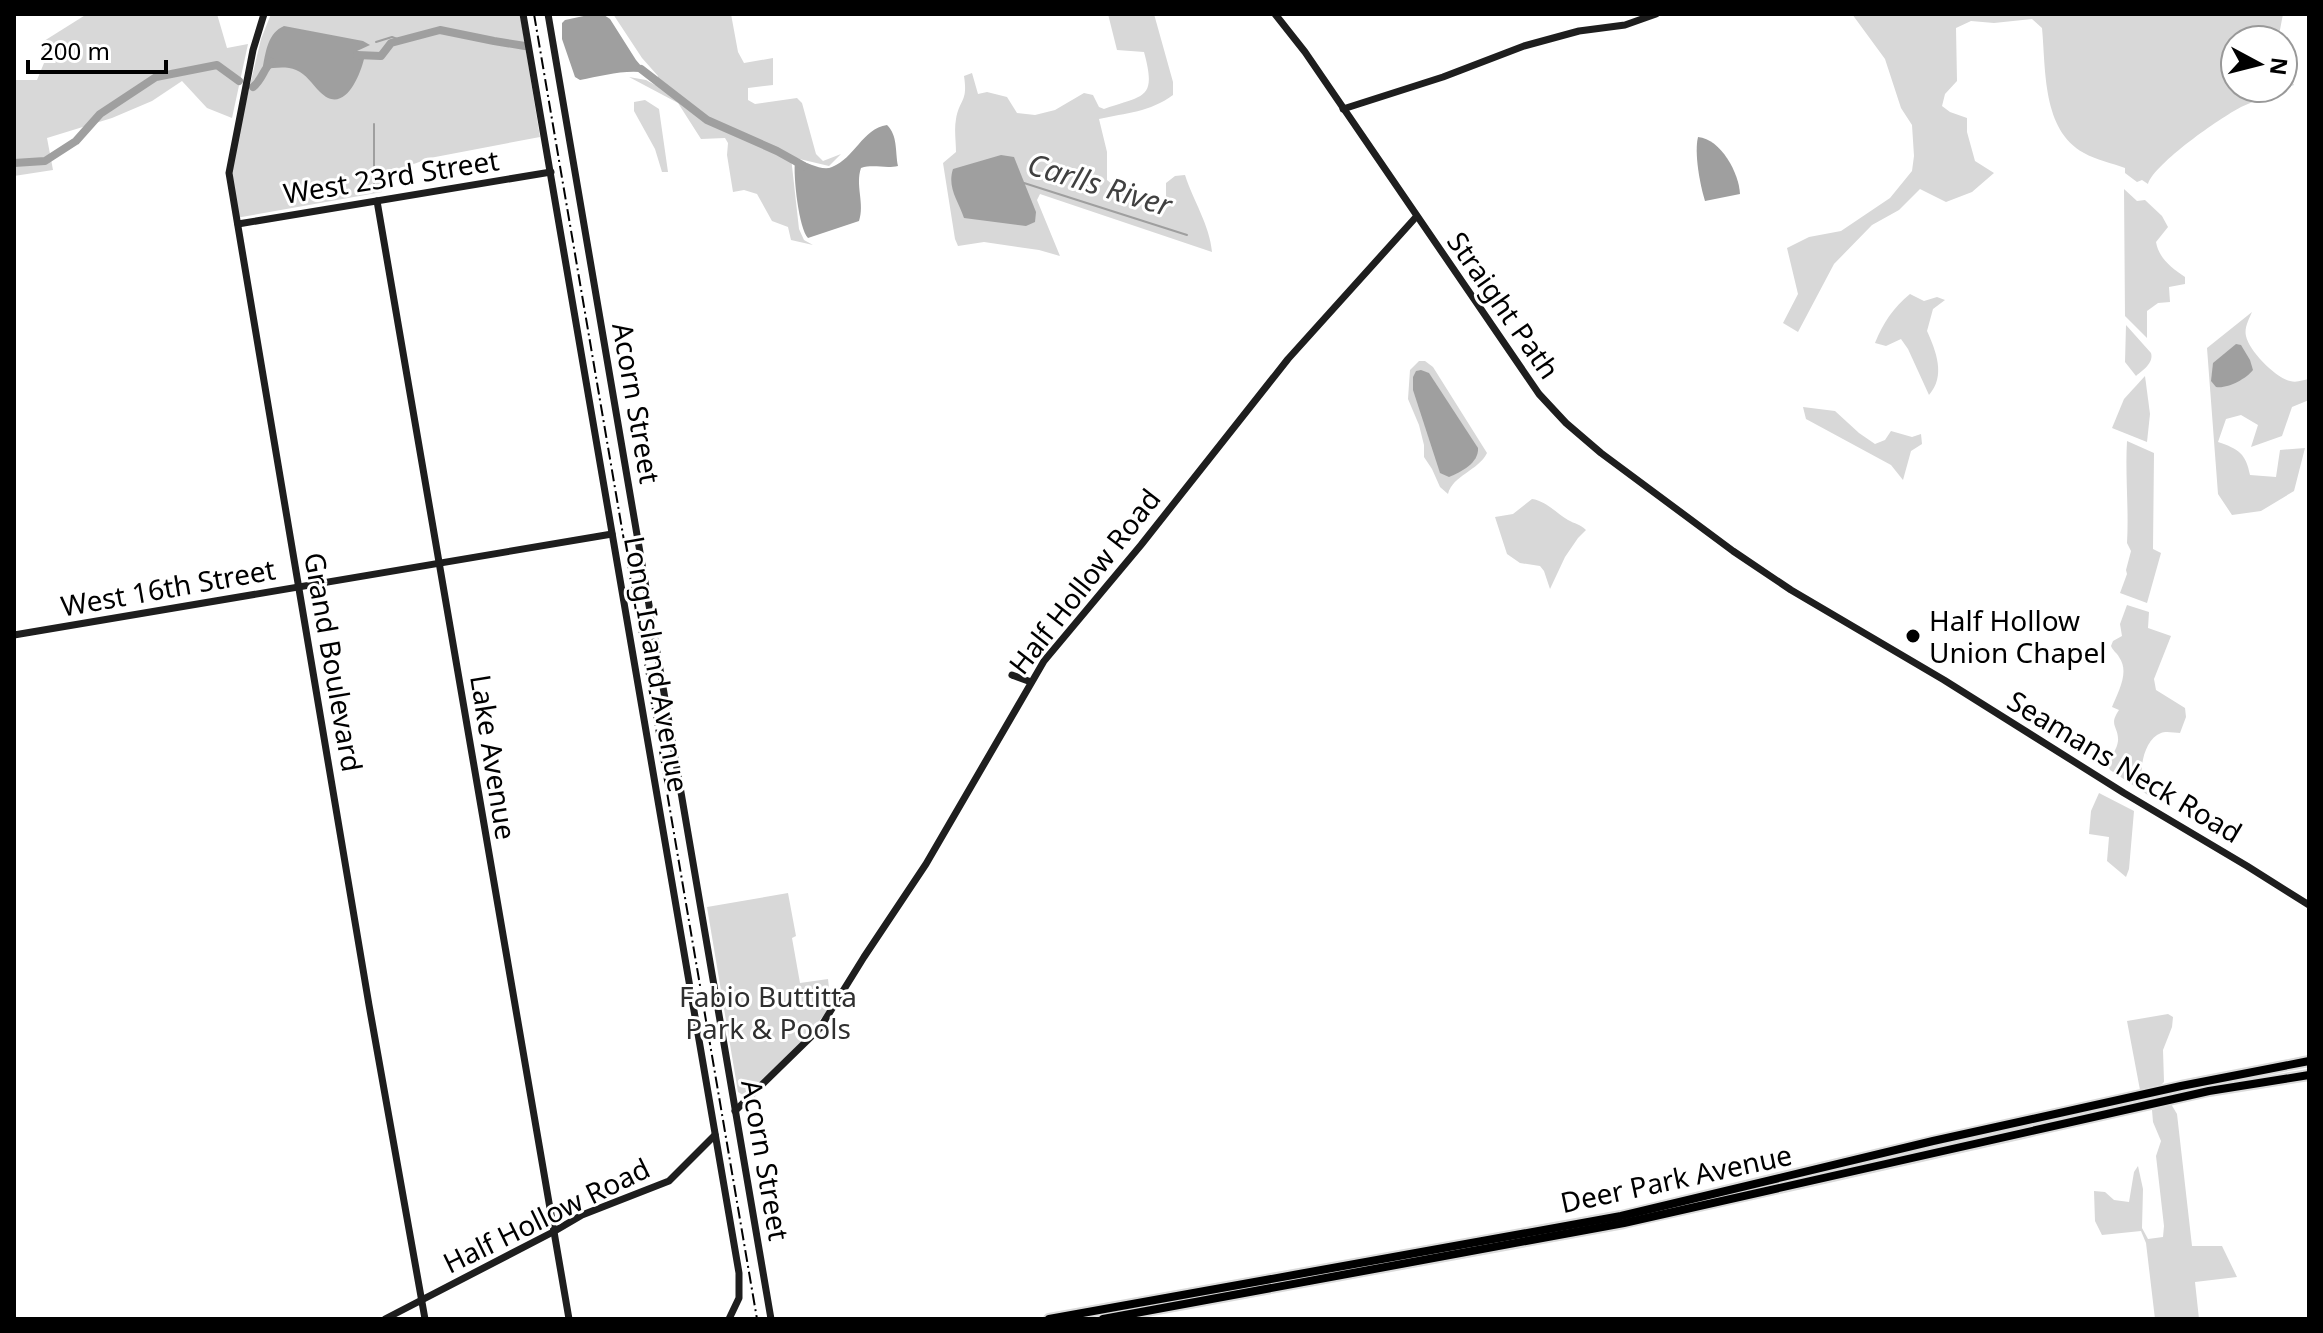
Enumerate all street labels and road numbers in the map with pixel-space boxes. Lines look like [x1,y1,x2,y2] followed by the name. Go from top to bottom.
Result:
[280,140,502,212] street label: West 23rd Street
[1439,224,1569,386] street label: Straight Path
[604,320,670,486] street label: Acorn Street
[1000,480,1168,682] street label: Half Hollow Road
[616,533,698,795] street label: Long Island Avenue
[58,549,278,625] street label: West 16th Street
[296,549,372,775] street label: Grand Boulevard
[462,672,526,842] street label: Lake Avenue
[2001,681,2249,851] street label: Seamans Neck Road
[733,1077,799,1243] street label: Acorn Street
[1557,1135,1795,1221] street label: Deer Park Avenue
[436,1148,656,1282] street label: Half Hollow Road

